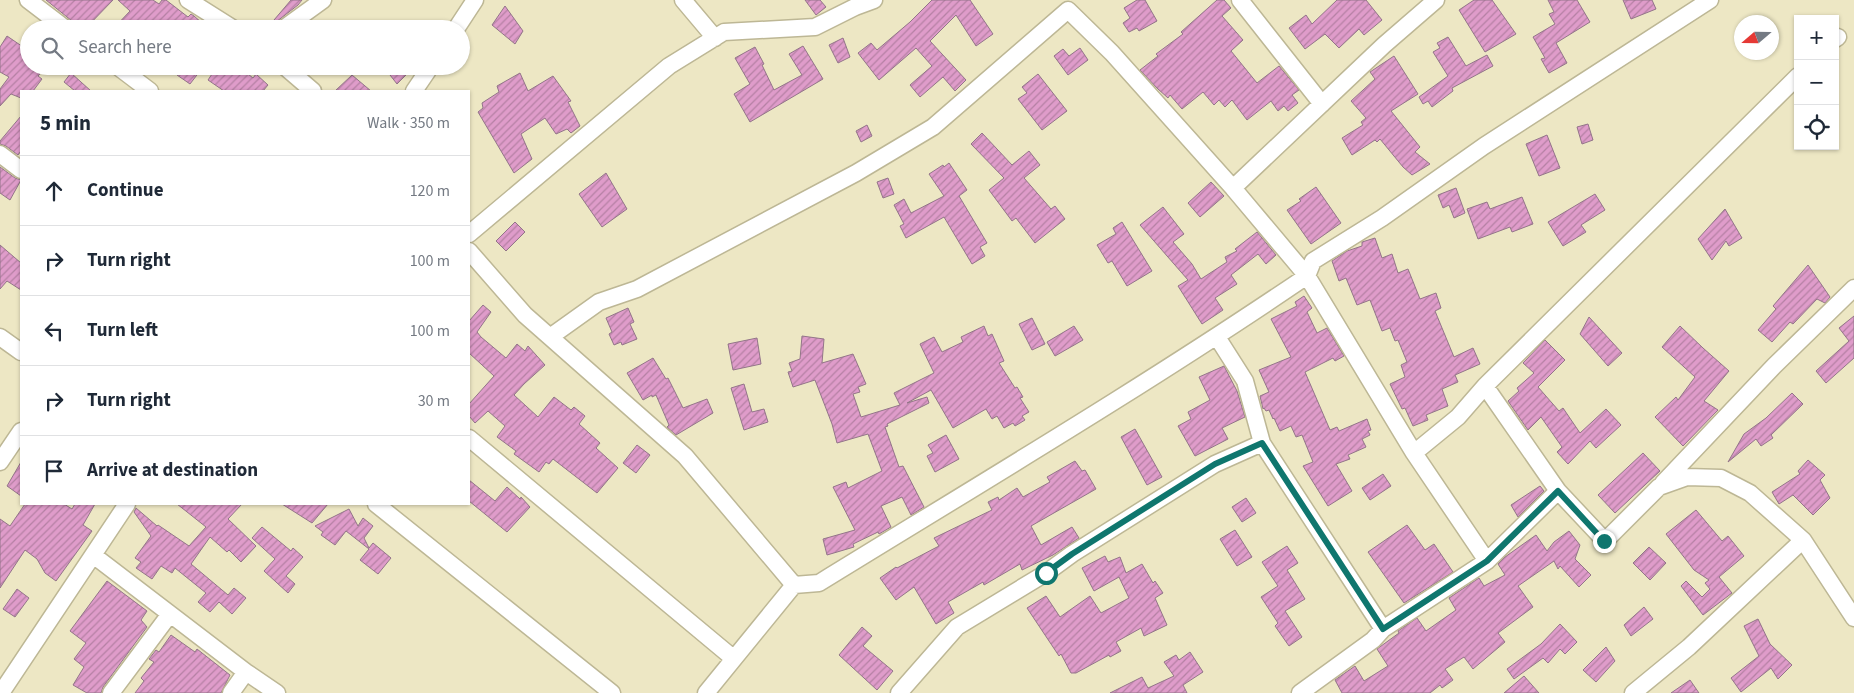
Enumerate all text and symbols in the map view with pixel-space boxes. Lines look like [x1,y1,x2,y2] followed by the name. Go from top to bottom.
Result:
[1734,15,1779,60] north arrow
[1794,15,1839,150] map controls
[1794,15,1839,60] button: +
[20,20,470,75] search box
[38,34,66,62] icon: search
[78,34,172,61] text: Search here
[1794,60,1839,105] button: −
[1794,105,1839,150] button: locate
[40,108,91,138] text: 5 min
[367,112,450,134] text: Walk · 350 m
[40,177,68,205] icon: ahead
[87,177,164,204] text: Continue
[410,180,450,202] text: 120 m
[40,247,68,275] icon: right
[87,247,171,274] text: Turn right
[410,250,450,272] text: 100 m
[40,317,68,345] icon: left
[87,317,158,344] text: Turn left
[410,320,450,342] text: 100 m
[40,387,68,415] icon: right
[87,387,171,414] text: Turn right
[418,390,450,412] text: 30 m
[40,457,68,485] icon: arrive
[87,457,258,484] text: Arrive at destination
[1593,530,1616,553] route end
[1035,562,1058,585] route start

